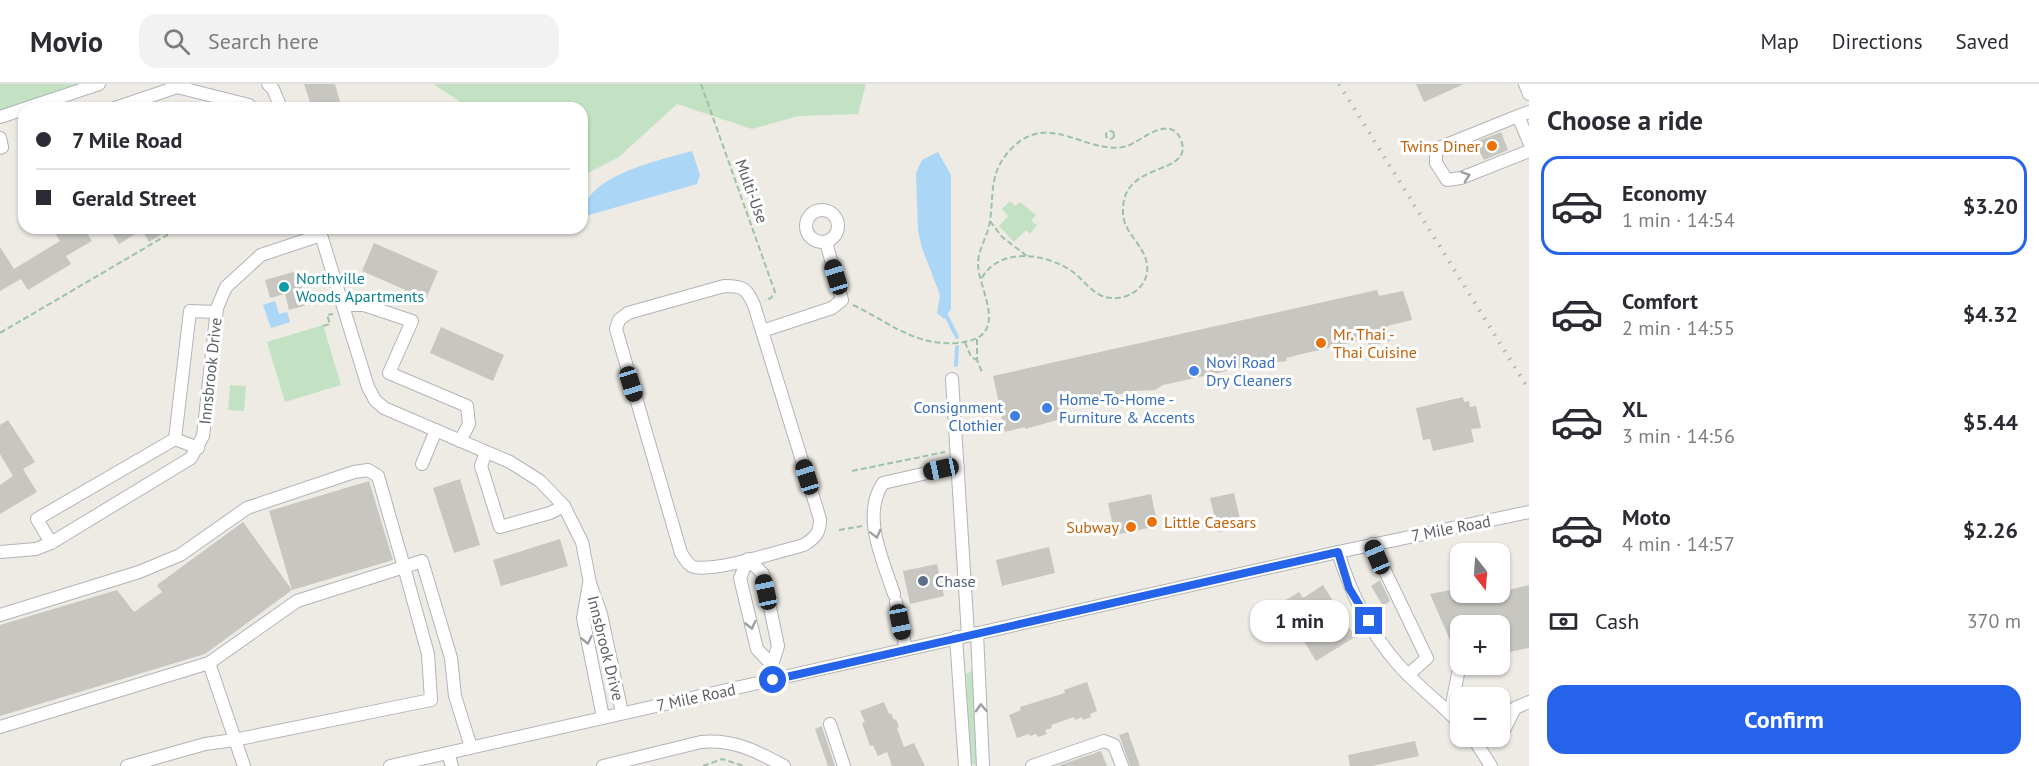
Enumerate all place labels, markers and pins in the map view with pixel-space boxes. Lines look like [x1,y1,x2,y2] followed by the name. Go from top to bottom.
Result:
[1400,136,1481,156] place label: Twins Diner
[1485,139,1499,153] marker: Twins Diner
[296,268,424,306] place label: Northville Woods Apartments
[277,280,291,294] marker: Northville Woods Apartments
[1333,324,1417,362] place label: Mr. Thai - Thai Cuisine
[1314,336,1328,350] marker: Mr. Thai - Thai Cuisine
[1206,352,1292,390] place label: Novi Road Dry Cleaners
[1187,364,1201,378] marker: Novi Road Dry Cleaners
[1059,389,1195,427] place label: Home-To-Home - Furniture & Accents
[913,397,1004,435] place label: Consignment Clothier
[1040,401,1054,415] marker: Home-To-Home - Furniture & Accents
[1008,409,1022,423] marker: Consignment Clothier
[1164,512,1257,532] place label: Little Caesars
[1145,515,1159,529] marker: Little Caesars
[1066,517,1120,537] place label: Subway
[1124,520,1138,534] marker: Subway
[935,571,976,591] place label: Chase
[916,574,930,588] marker: Chase

